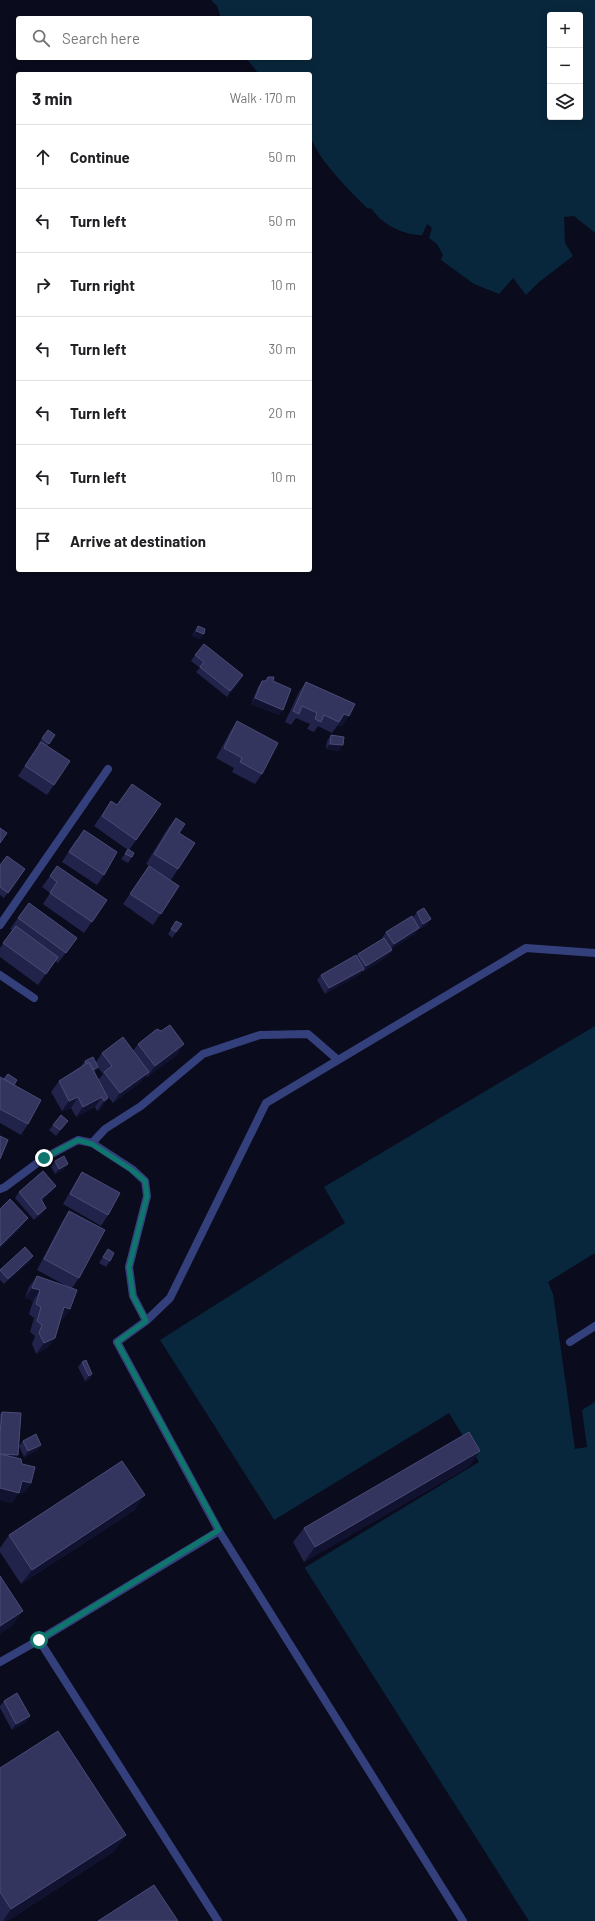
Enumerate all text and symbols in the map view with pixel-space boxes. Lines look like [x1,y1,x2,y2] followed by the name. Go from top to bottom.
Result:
[547,12,583,120] map controls
[547,12,583,48] button: +
[16,16,312,60] search box
[30,27,52,49] icon: search
[62,29,140,47] text: Search here
[547,48,583,84] button: −
[547,84,583,120] button: layers
[32,88,72,108] text: 3 min
[230,90,296,106] text: Walk · 170 m
[32,146,54,168] icon: ahead
[70,148,130,166] text: Continue
[269,149,296,165] text: 50 m
[32,210,54,232] icon: left
[70,212,126,230] text: Turn left
[269,213,296,229] text: 50 m
[32,274,54,296] icon: right
[70,276,135,294] text: Turn right
[271,277,296,293] text: 10 m
[32,338,54,360] icon: left
[70,340,126,358] text: Turn left
[269,341,296,357] text: 30 m
[32,402,54,424] icon: left
[70,404,126,422] text: Turn left
[268,405,296,421] text: 20 m
[32,466,54,488] icon: left
[70,468,126,486] text: Turn left
[271,469,296,485] text: 10 m
[32,530,54,552] icon: arrive
[70,532,206,550] text: Arrive at destination
[35,1149,53,1167] route end
[30,1631,48,1649] route start

